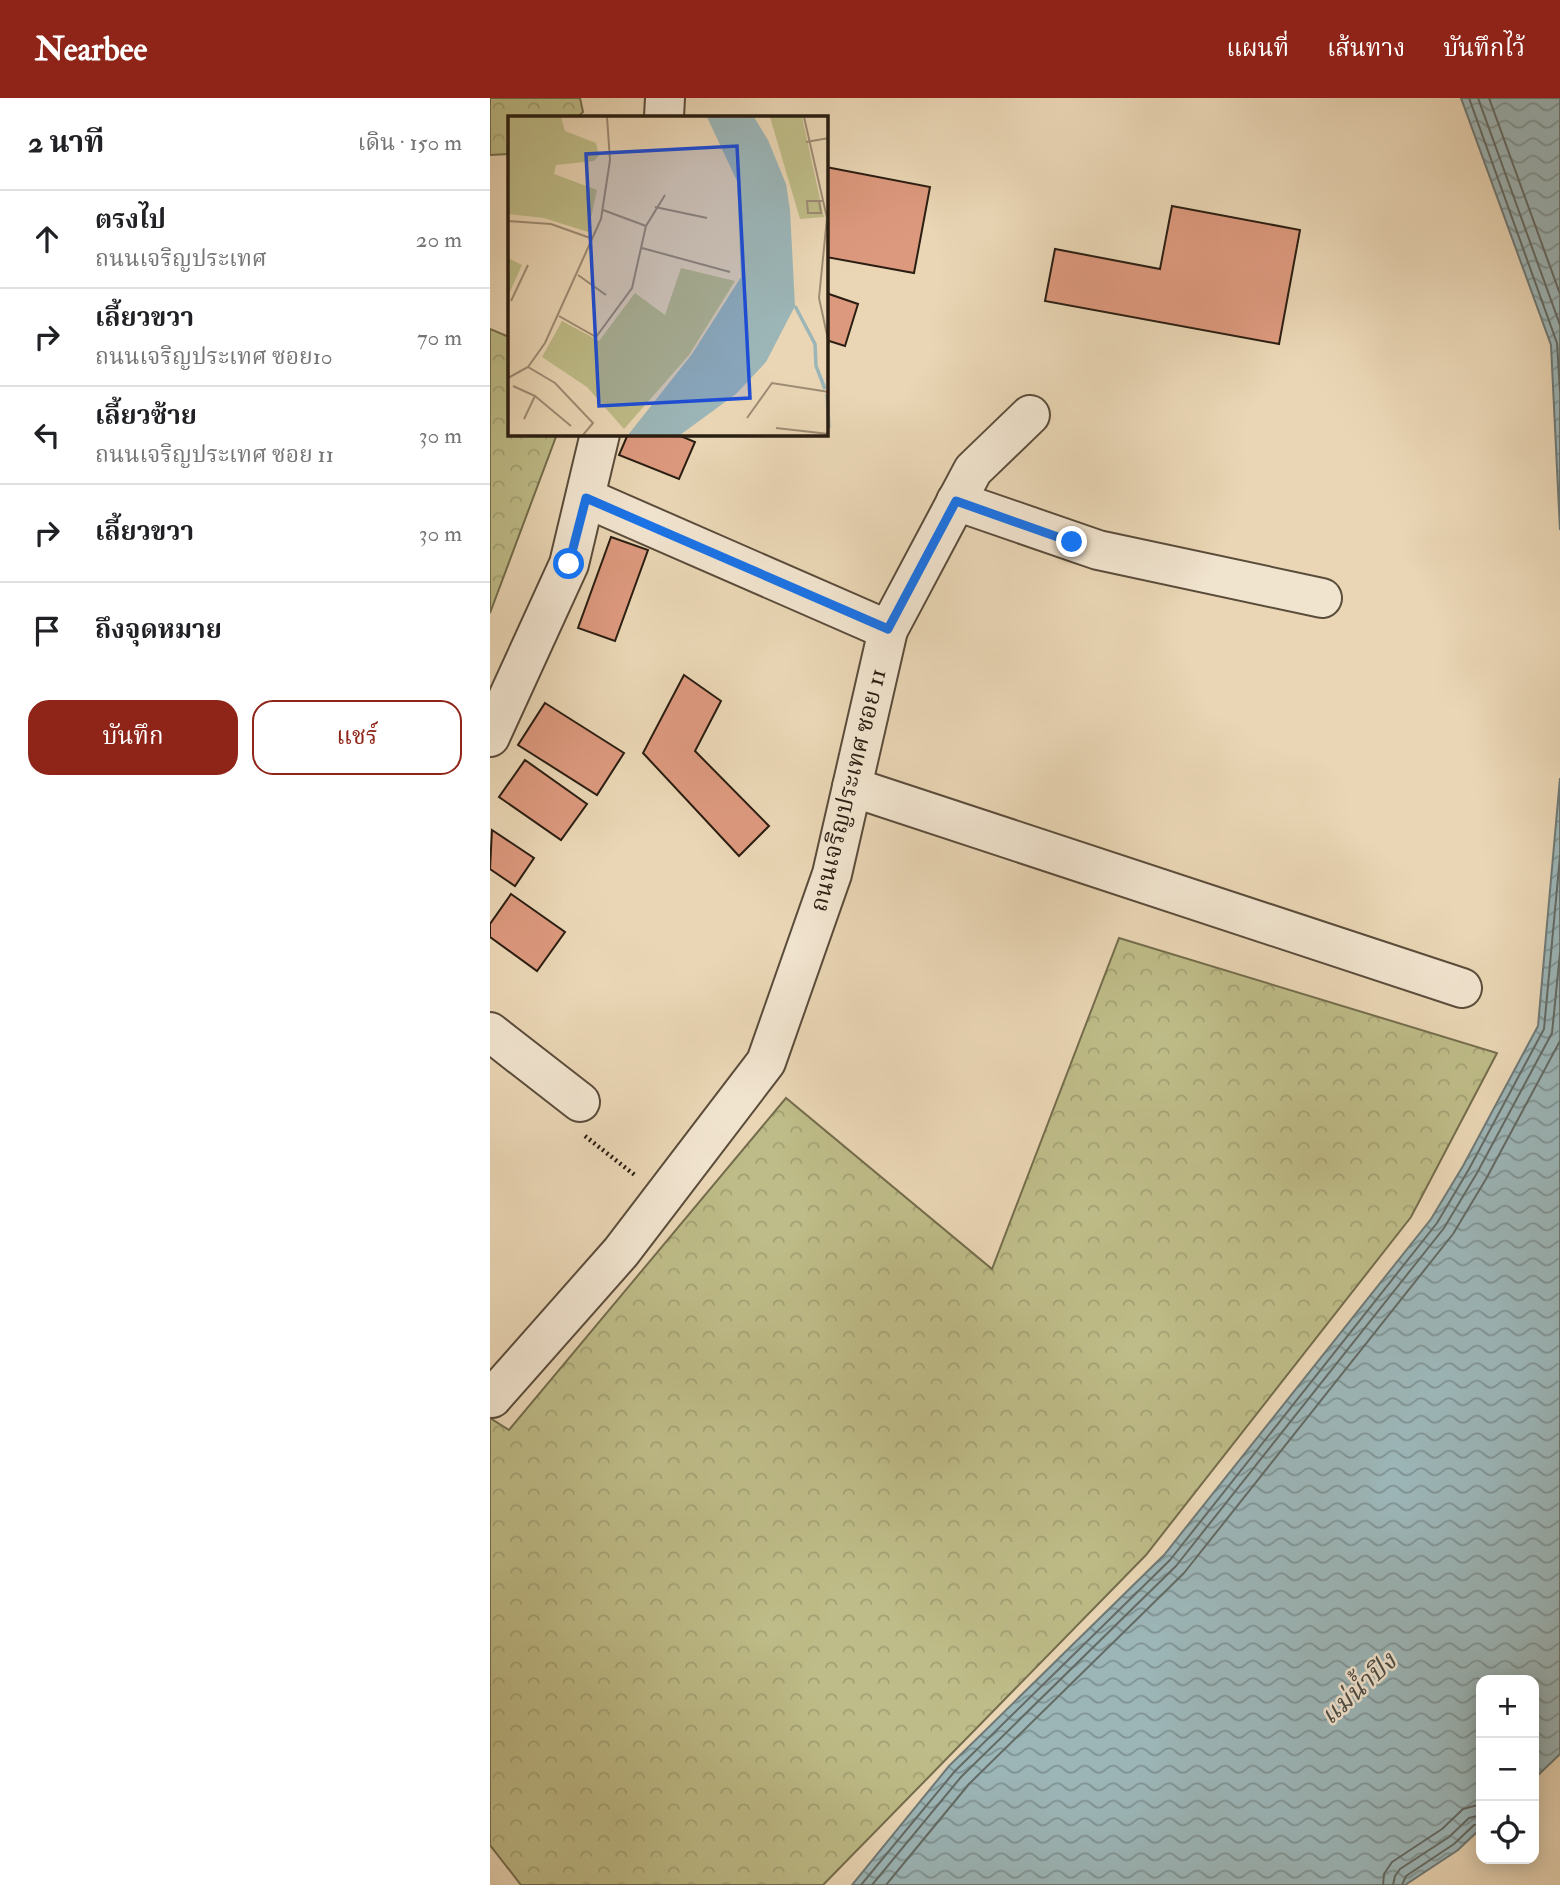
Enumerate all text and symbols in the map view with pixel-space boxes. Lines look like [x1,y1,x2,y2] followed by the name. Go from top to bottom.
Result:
[35,29,147,70] text: Nearbee
[1226,33,1289,64] text: แผนที่
[1327,33,1405,64] text: เส้นทาง
[1443,33,1525,64] text: บันทึกไว้
[508,116,828,436] inset map
[28,124,104,161] text: 2 นาที
[358,128,462,157] text: เดิน · 150 m
[95,204,166,236] text: ตรงไป
[28,220,66,258] icon: ahead
[416,225,462,254] text: 20 m
[95,244,267,273] text: ถนนเจริญประเทศ
[95,302,194,334] text: เลี้ยวขวา
[28,318,66,356] icon: right
[417,323,462,352] text: 70 m
[95,342,333,371] text: ถนนเจริญประเทศ ซอย10
[95,400,197,432] text: เลี้ยวซ้าย
[28,416,66,454] icon: left
[419,421,462,450] text: 30 m
[95,440,334,469] text: ถนนเจริญประเทศ ซอย 11
[28,514,66,552] icon: right
[95,516,194,548] text: เลี้ยวขวา
[419,519,462,548] text: 30 m
[1056,526,1087,557] route end
[553,548,584,579] route start
[28,612,66,650] icon: arrive
[95,614,222,646] text: ถึงจุดหมาย
[803,665,894,915] street label: ถนนเจริญประเทศ ซอย 11
[28,700,238,775] button: บันทึก
[252,700,462,775] button: แชร์
[1311,1642,1404,1732] water label: แม่น้ำปิง
[1476,1675,1539,1864] map controls
[1476,1675,1539,1738] button: +
[1476,1738,1539,1801] button: −
[1476,1801,1539,1864] button: locate

